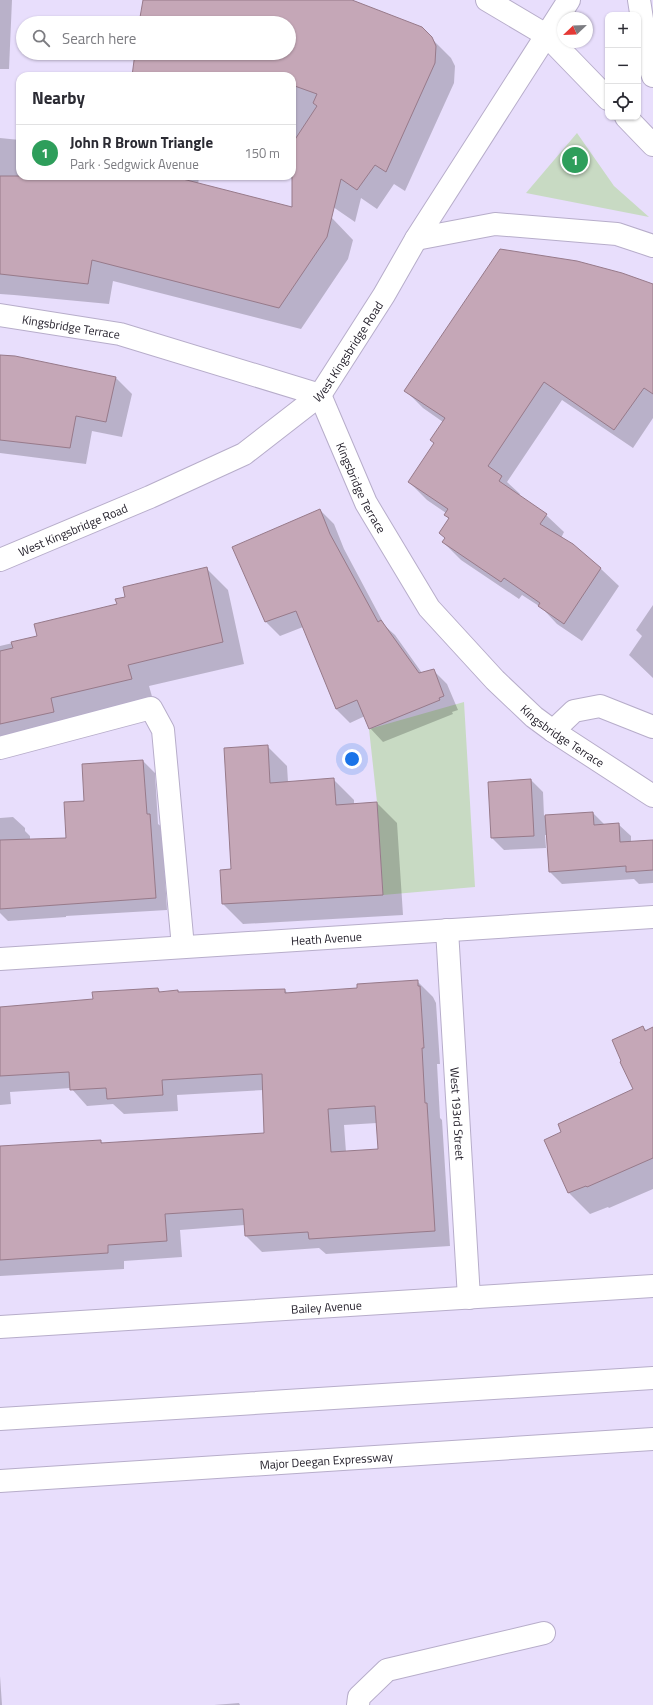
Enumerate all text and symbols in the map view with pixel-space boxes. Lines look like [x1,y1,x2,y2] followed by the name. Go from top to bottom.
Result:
[557,12,593,48] north arrow
[605,12,641,120] map controls
[605,12,641,48] button: +
[16,16,296,60] search box
[30,27,52,49] icon: search
[62,27,136,50] text: Search here
[605,48,641,84] button: −
[605,84,641,120] button: locate
[32,85,85,111] text: Nearby
[70,131,213,154] text: John R Brown Triangle
[41,143,49,163] text: 1
[244,143,280,163] text: 150 m
[562,145,588,175] pin: 1
[70,154,199,174] text: Park · Sedgwick Avenue
[309,297,387,407] street label: West Kingsbridge Road
[21,309,121,343] street label: Kingsbridge Terrace
[332,439,391,537] street label: Kingsbridge Terrace
[15,498,130,561] street label: West Kingsbridge Road
[516,700,608,772] street label: Kingsbridge Terrace
[342,749,362,769] your location
[290,926,362,950] street label: Heath Avenue
[446,1067,470,1161] street label: West 193rd Street
[290,1295,362,1318] street label: Bailey Avenue
[259,1446,394,1474] street label: Major Deegan Expressway

